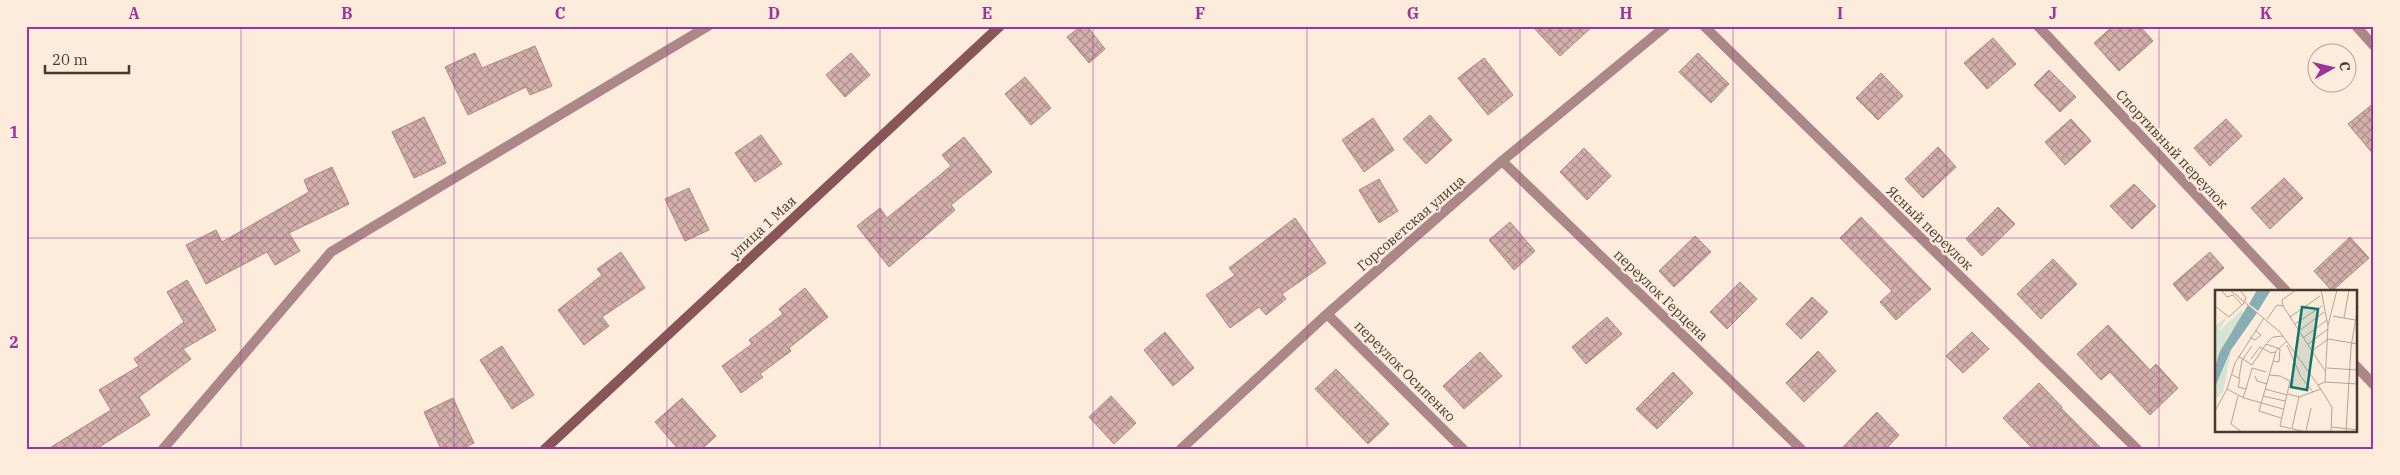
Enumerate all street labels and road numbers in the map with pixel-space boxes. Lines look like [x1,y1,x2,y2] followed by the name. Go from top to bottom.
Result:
[2112,86,2232,212] street label: Спортивный переулок
[1353,171,1469,275] street label: Горсоветская улица
[1883,182,1977,274] street label: Ясный переулок
[726,192,800,262] street label: улица 1 Мая
[1610,245,1712,345] street label: переулок Герцена
[1351,317,1459,425] street label: переулок Осипенко

